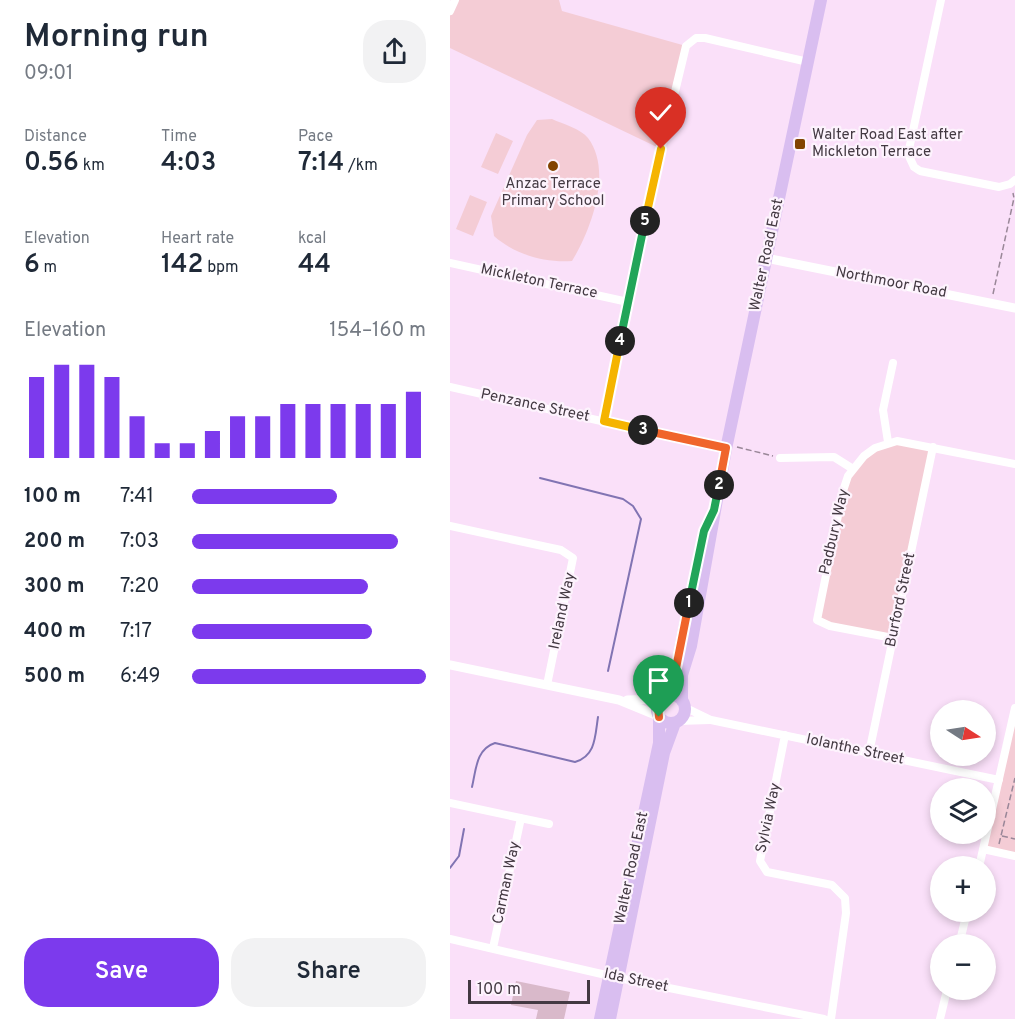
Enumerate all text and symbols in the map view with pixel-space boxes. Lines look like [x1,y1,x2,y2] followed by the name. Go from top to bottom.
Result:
[24,17,209,59] text: Morning run
[363,20,426,83] button: share
[24,61,74,87] text: 09:01
[635,87,686,149] pin
[644,96,677,129] icon: check
[812,126,963,162] place label: Walter Road East after Mickleton Terrace
[24,127,87,147] text: Distance
[161,127,197,147] text: Time
[298,127,333,147] text: Pace
[793,137,807,151] marker: Walter Road East after Mickleton Terrace
[24,147,79,180] text: 0.56
[161,147,216,180] text: 4:03
[298,147,344,180] text: 7:14
[79,156,105,176] text: km
[344,156,378,176] text: /km
[546,159,560,173] marker: Anzac Terrace Primary School
[501,175,605,211] place label: Anzac Terrace Primary School
[746,197,788,313] street label: Walter Road East
[630,206,660,236] pin: 5
[640,211,650,231] text: 5
[24,229,90,249] text: Elevation
[161,229,234,249] text: Heart rate
[298,229,326,249] text: kcal
[24,249,40,282] text: 6
[161,249,203,282] text: 142
[298,249,331,282] text: 44
[40,258,57,278] text: m
[203,258,239,278] text: bpm
[479,260,599,304] street label: Mickleton Terrace
[834,263,948,303] street label: Northmoor Road
[24,318,106,344] text: Elevation
[329,318,426,344] text: 154–160 m
[605,326,635,356] pin: 4
[615,331,625,351] text: 4
[479,385,591,427] street label: Penzance Street
[628,415,658,445] pin: 3
[638,420,648,440] text: 3
[704,470,734,500] pin: 2
[714,475,724,495] text: 2
[24,484,81,510] text: 100 m
[120,484,154,510] text: 7:41
[816,487,854,577] street label: Padbury Way
[24,529,85,555] text: 200 m
[120,529,159,555] text: 7:03
[882,551,920,649] street label: Burford Street
[546,571,580,651] street label: Ireland Way
[24,574,85,600] text: 300 m
[120,574,159,600] text: 7:20
[674,588,704,618] pin: 1
[686,593,692,613] text: 1
[24,619,86,645] text: 400 m
[120,619,152,645] text: 7:17
[633,655,684,717] pin
[24,664,85,690] text: 500 m
[120,664,161,690] text: 6:49
[642,664,675,697] icon: arrive
[930,700,996,766] north arrow
[930,700,996,1000] map controls
[804,730,906,770] street label: Iolanthe Street
[930,778,996,844] button: layers
[752,781,786,855] street label: Sylvia Way
[611,810,653,926] street label: Walter Road East
[489,840,525,926] street label: Carman Way
[930,856,996,922] button: +
[930,934,996,1000] button: −
[24,938,219,1007] button: Save
[231,938,426,1007] button: Share
[602,965,670,997] street label: Ida Street
[468,977,590,1004] scale bar
[477,980,521,1000] text: 100 m

